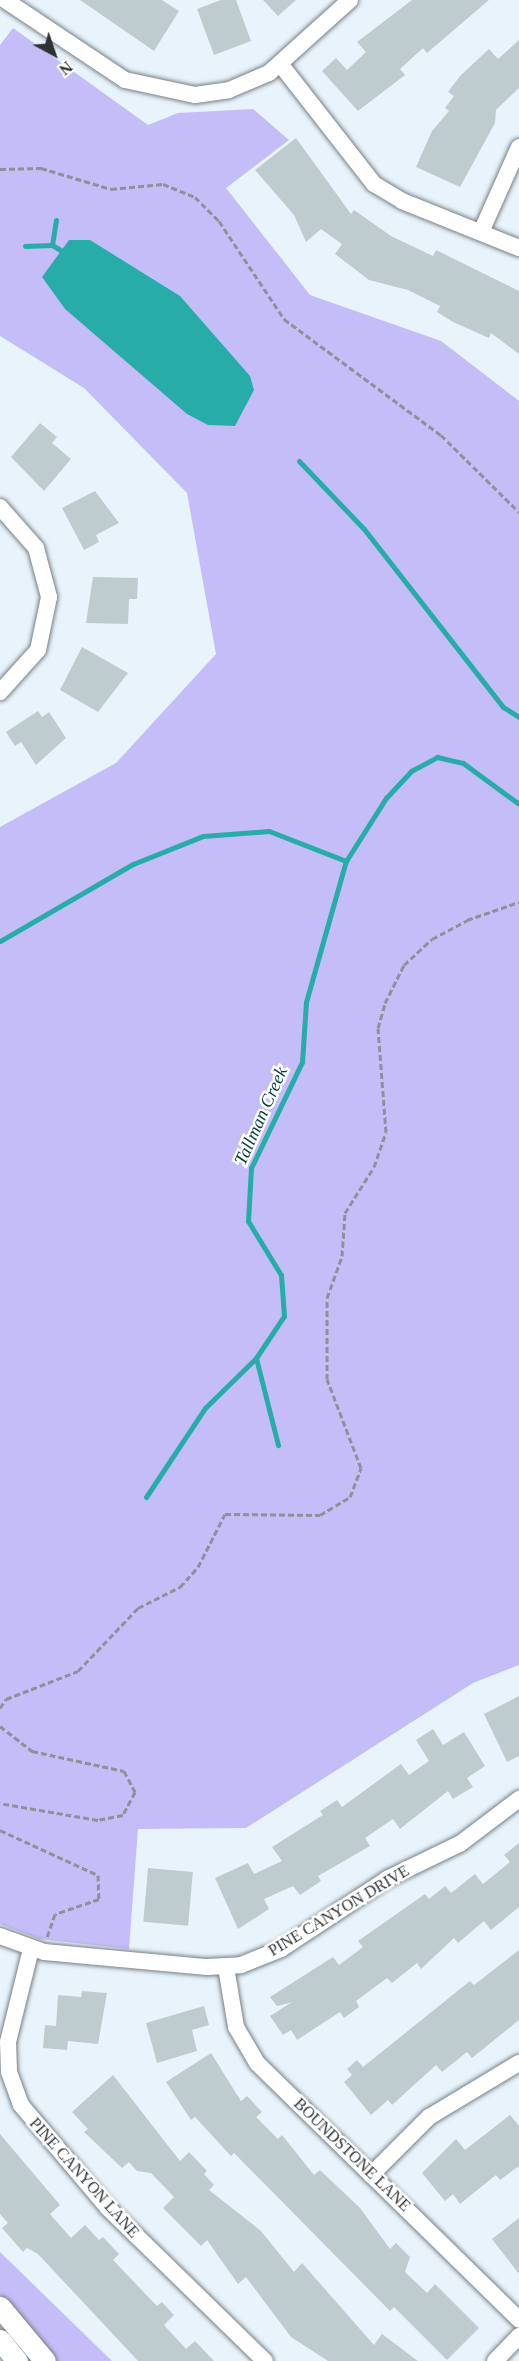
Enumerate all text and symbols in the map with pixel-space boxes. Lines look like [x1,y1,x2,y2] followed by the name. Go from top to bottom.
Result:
[24,24,84,84] north arrow
[56,58,76,78] text: N
[230,1064,292,1168] water label: Tallman Creek
[265,1861,413,1961] street label: PINE CANYON DRIVE
[290,2094,414,2216] street label: BOUNDSTONE LANE
[25,2114,143,2242] street label: PINE CANYON LANE

